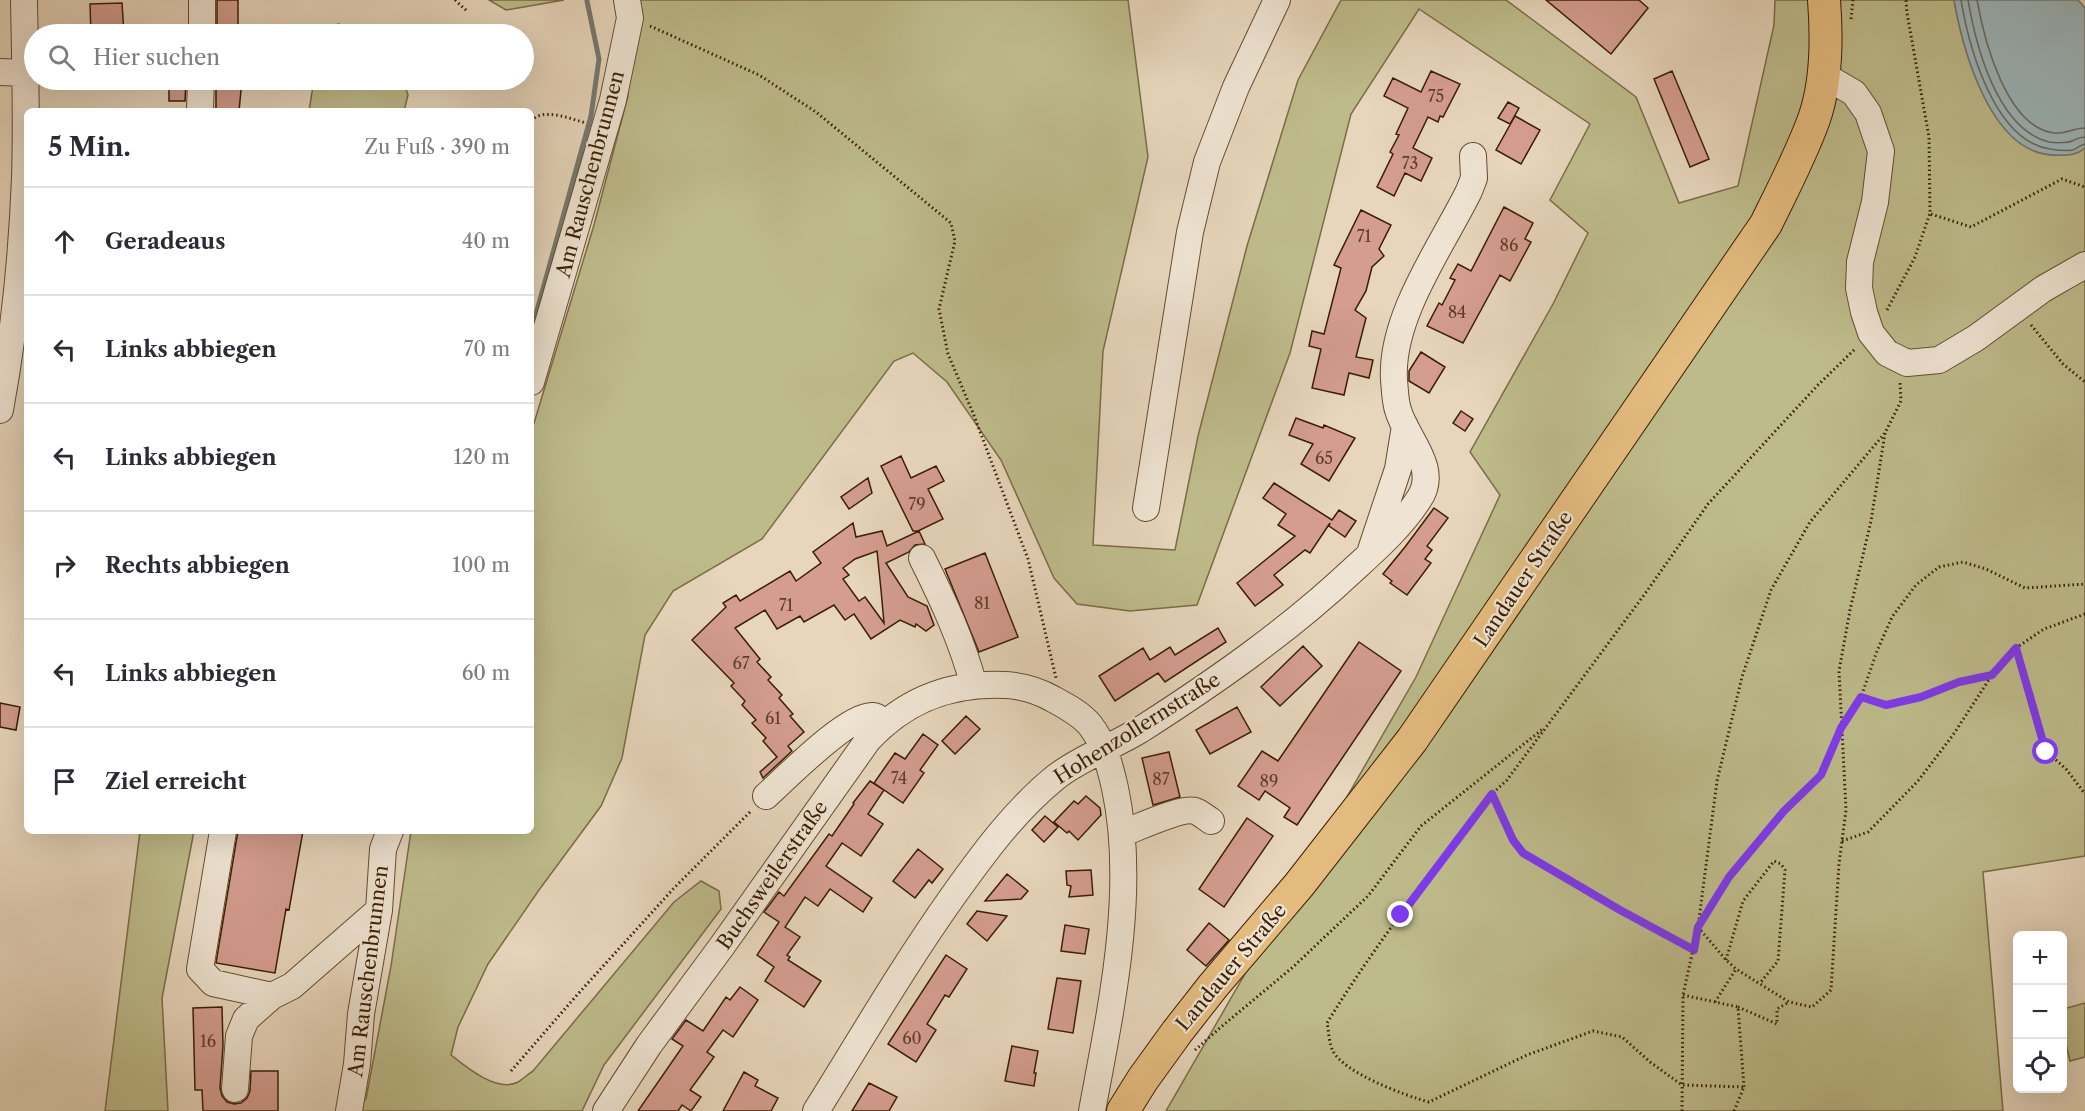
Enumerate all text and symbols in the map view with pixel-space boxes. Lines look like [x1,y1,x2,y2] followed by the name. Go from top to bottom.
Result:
[24,24,534,90] search box
[45,41,78,74] icon: search
[93,44,220,71] text: Hier suchen
[551,67,629,281] street label: Am Rauschenbrunnen
[1428,86,1444,106] house number: 75
[48,131,131,163] text: 5 Min.
[365,135,510,159] text: Zu Fuß · 390 m
[1402,153,1418,173] house number: 73
[48,225,81,258] icon: ahead
[1357,226,1372,246] house number: 71
[105,228,225,255] text: Geradeaus
[462,229,510,253] text: 40 m
[1500,235,1518,255] house number: 86
[1448,302,1466,322] house number: 84
[48,333,81,366] icon: left
[105,336,277,363] text: Links abbiegen
[464,337,510,361] text: 70 m
[48,441,81,474] icon: left
[105,444,277,471] text: Links abbiegen
[453,445,510,469] text: 120 m
[1315,448,1333,468] house number: 65
[908,494,926,514] house number: 79
[1469,506,1577,652] street label: Landauer Straße
[48,549,81,582] icon: right
[105,552,290,579] text: Rechts abbiegen
[452,553,510,577] text: 100 m
[974,593,990,613] house number: 81
[779,595,794,615] house number: 71
[732,653,750,673] house number: 67
[48,657,81,690] icon: left
[105,660,277,687] text: Links abbiegen
[462,661,510,685] text: 60 m
[1049,667,1225,789] street label: Hohenzollernstraße
[765,708,781,728] house number: 61
[2032,738,2058,764] route start
[48,765,81,798] icon: arrive
[105,768,246,795] text: Ziel erreicht
[891,768,907,788] house number: 74
[1152,769,1170,789] house number: 87
[1260,771,1278,791] house number: 89
[712,796,832,954] street label: Buchsweilerstraße
[343,863,393,1079] street label: Am Rauschenbrunnen
[1171,898,1291,1036] street label: Landauer Straße
[1387,901,1413,927] route end
[2013,931,2067,1093] map controls
[2013,931,2067,985] button: +
[2013,985,2067,1039] button: −
[902,1028,922,1048] house number: 60
[200,1031,216,1051] house number: 16
[2013,1039,2067,1093] button: locate

